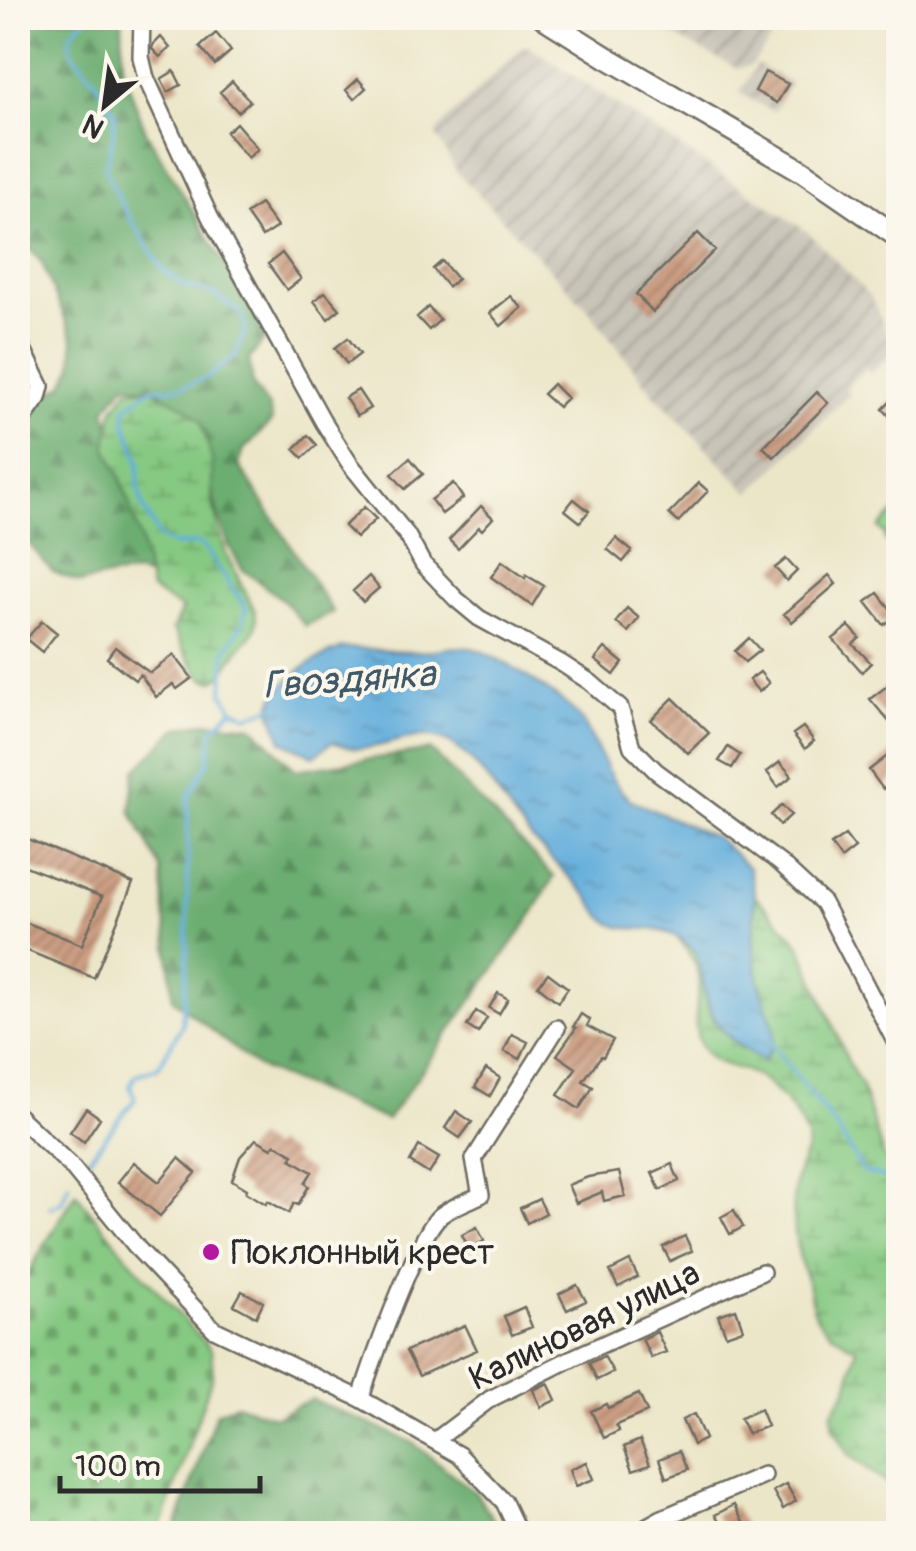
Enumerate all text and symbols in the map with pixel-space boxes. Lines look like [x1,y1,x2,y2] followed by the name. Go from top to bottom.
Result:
[55,55,155,155] north arrow
[77,106,110,145] text: N
[261,650,439,710] water label: Гвоздянка
[231,1231,495,1275] place label: Поклонный крест
[200,1241,222,1263] marker: Поклонный крест
[462,1251,707,1401] street label: Калиновая улица
[60,1431,260,1493] scale bar
[75,1448,161,1485] text: 100 m

